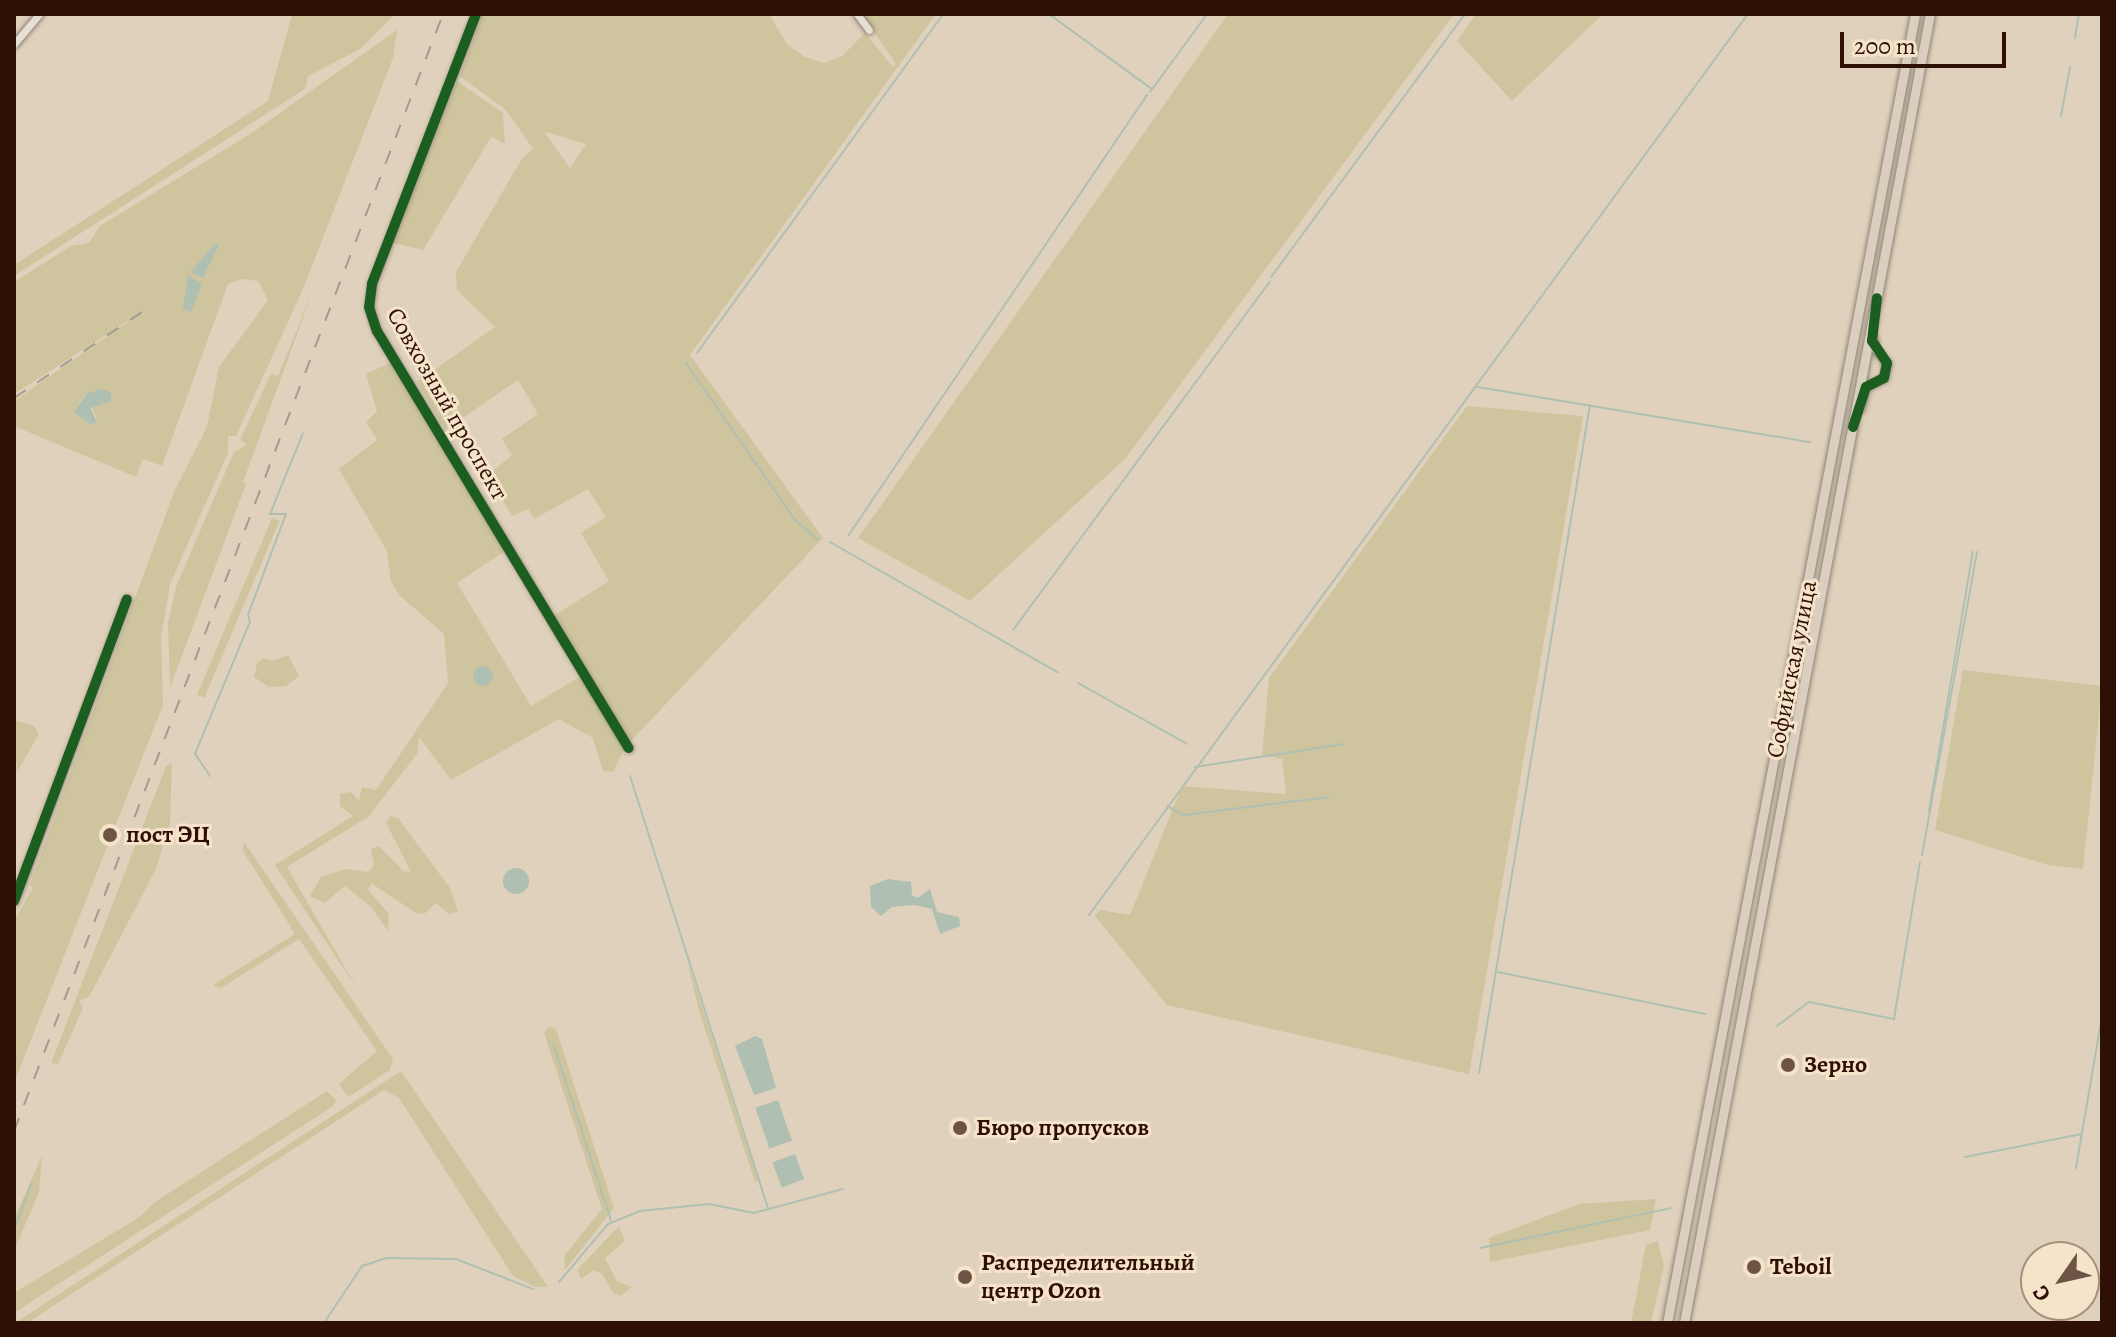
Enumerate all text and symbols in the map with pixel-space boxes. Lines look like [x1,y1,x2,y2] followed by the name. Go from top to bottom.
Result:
[1844,16,2010,66] scale bar
[1854,30,1916,62] text: 200 m
[380,303,514,505] street label: Совхозный проспект
[1761,578,1823,760] street label: Софийская улица
[126,821,210,849] place label: пост ЭЦ
[101,826,119,844] marker: пост ЭЦ
[1804,1051,1867,1079] place label: Зерно
[1779,1056,1797,1074] marker: Зерно
[976,1114,1149,1142] place label: Бюро пропусков
[951,1119,969,1137] marker: Бюро пропусков
[2020,1241,2100,1321] north arrow
[981,1249,1195,1305] place label: Распределительный центр Ozon
[1770,1253,1831,1281] place label: Teboil
[1745,1258,1763,1276] marker: Teboil
[956,1268,974,1286] marker: Распределительный центр Ozon
[2026,1279,2058,1307] text: С

